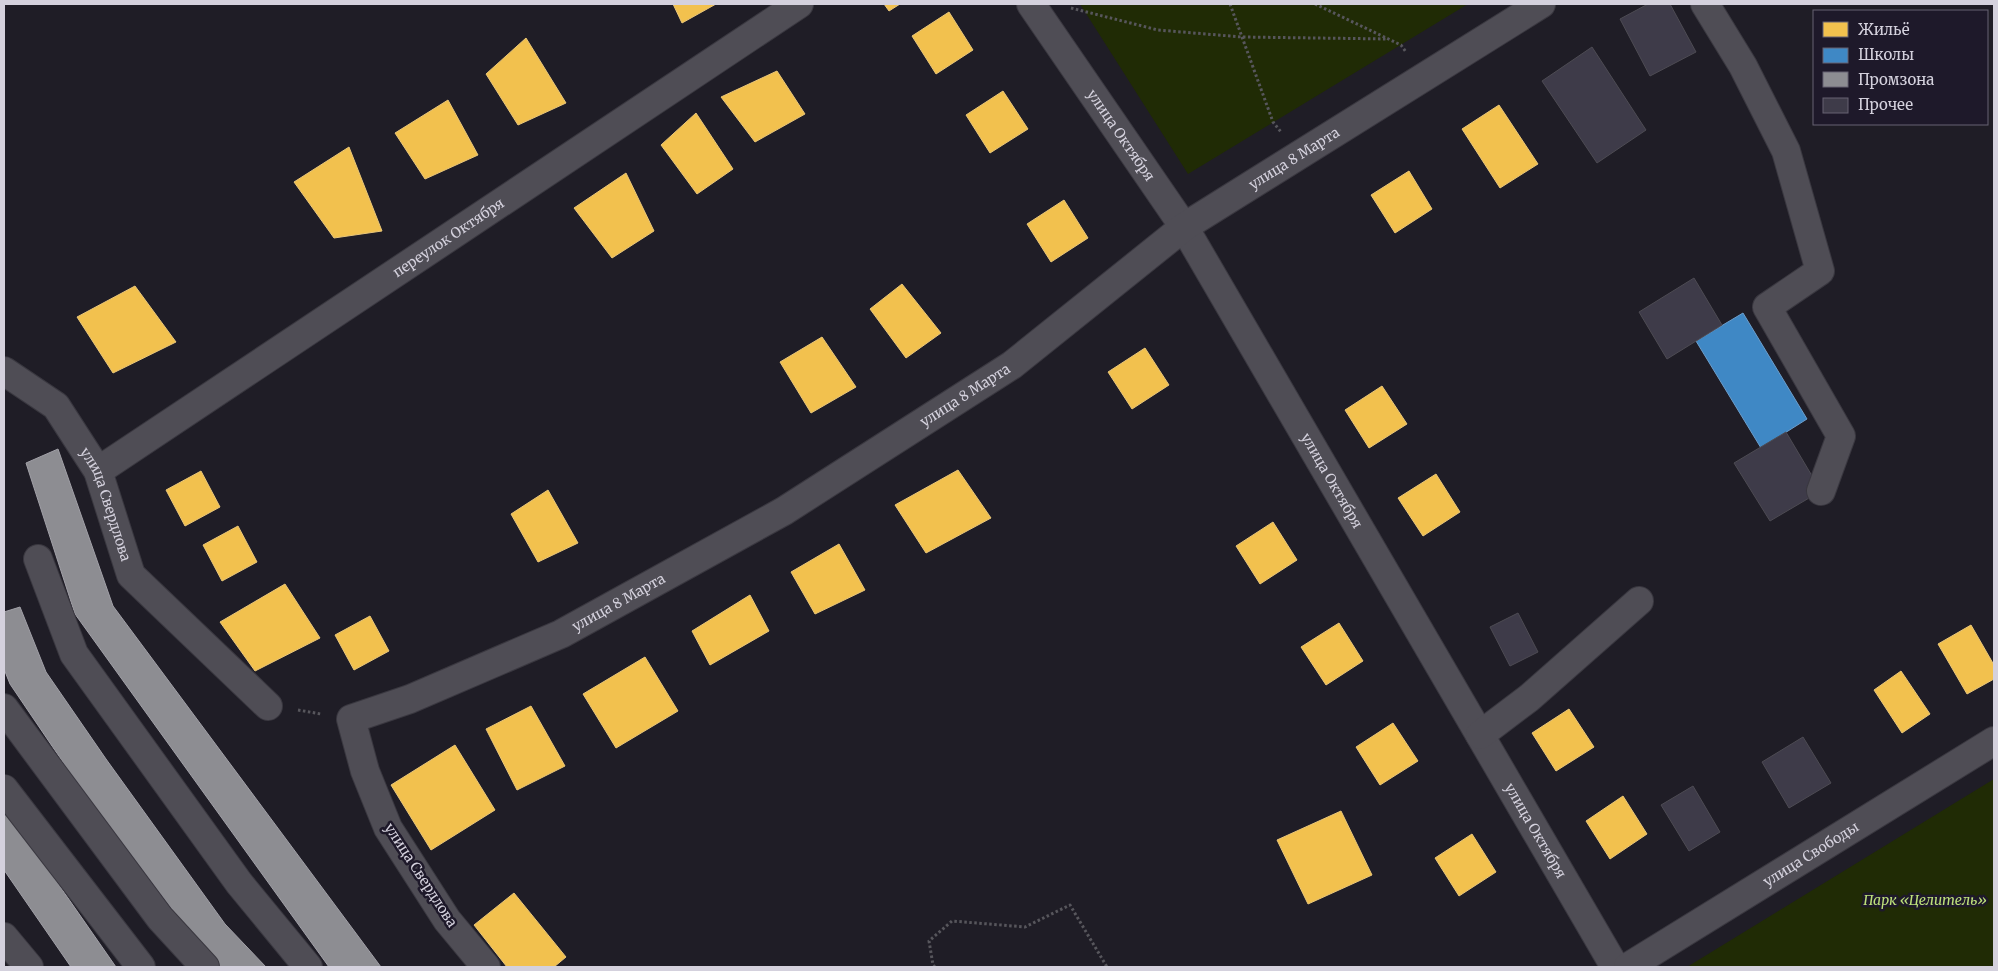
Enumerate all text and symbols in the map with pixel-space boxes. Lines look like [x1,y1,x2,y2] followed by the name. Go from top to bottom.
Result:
[1813,10,1988,125] legend
[1858,20,1910,39] text: Жильё
[1858,45,1914,64] text: Школы
[1858,70,1934,89] text: Промзона
[1083,86,1159,184] street label: улица Октября
[1858,95,1913,114] text: Прочее
[1245,123,1343,193] street label: улица 8 Марта
[389,194,508,281] street label: переулок Октября
[917,359,1014,431] street label: улица 8 Марта
[1297,430,1366,532] street label: улица Октября
[76,444,135,564] street label: улица Свердлова
[569,569,669,635] street label: улица 8 Марта
[1501,780,1570,881] street label: улица Октября
[1760,818,1862,890] street label: улица Свободы
[381,820,462,931] street label: улица Свердлова
[1863,891,1987,909] park label: Парк «Целитель»

